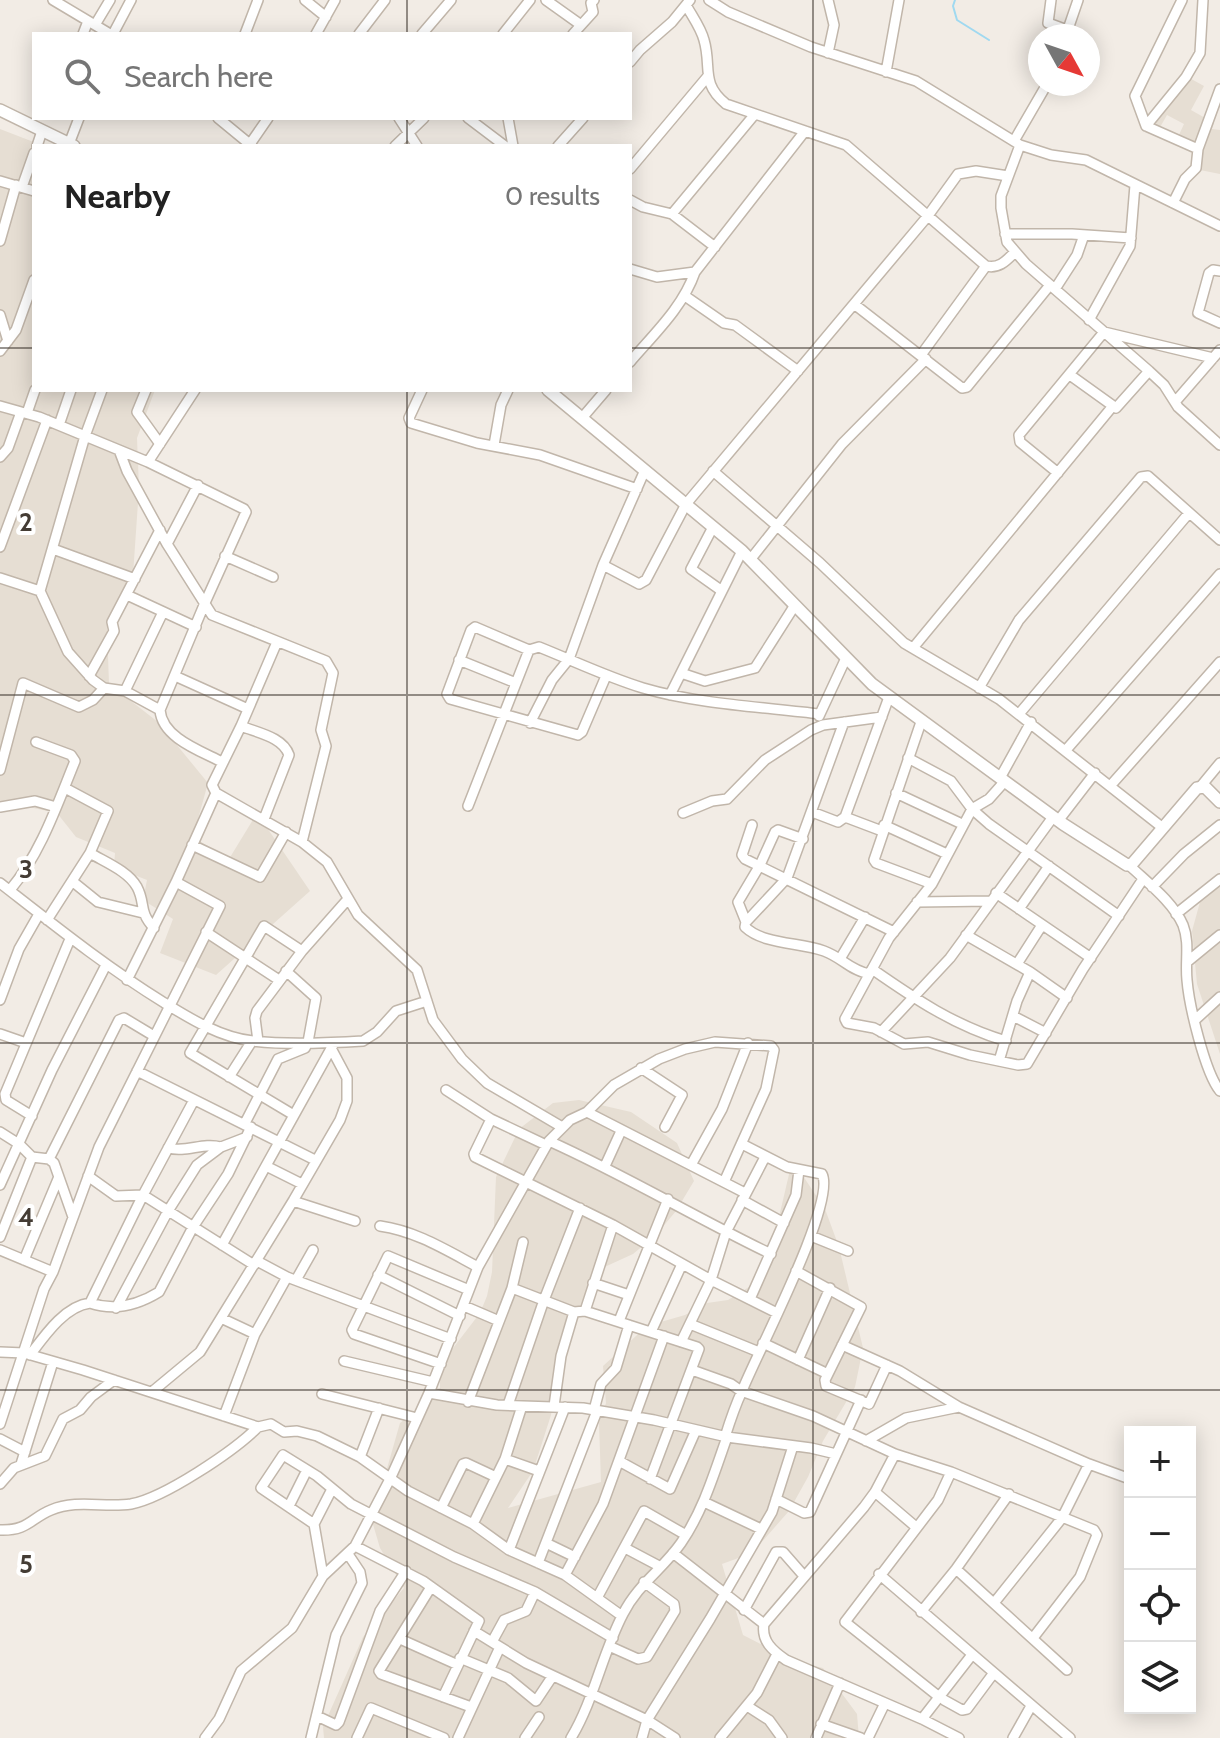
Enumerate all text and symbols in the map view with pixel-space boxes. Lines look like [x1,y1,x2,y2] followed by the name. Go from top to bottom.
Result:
[1028,24,1100,96] north arrow
[32,32,632,120] search box
[60,54,104,98] icon: search
[124,58,273,95] text: Search here
[64,175,171,217] text: Nearby
[505,180,600,212] text: 0 results
[19,506,33,538] text: 2
[19,853,33,885] text: 3
[18,1201,34,1233] text: 4
[1124,1426,1196,1714] map controls
[1124,1426,1196,1498] button: +
[1124,1498,1196,1570] button: −
[19,1548,33,1580] text: 5
[1124,1570,1196,1642] button: locate
[1124,1642,1196,1714] button: layers

